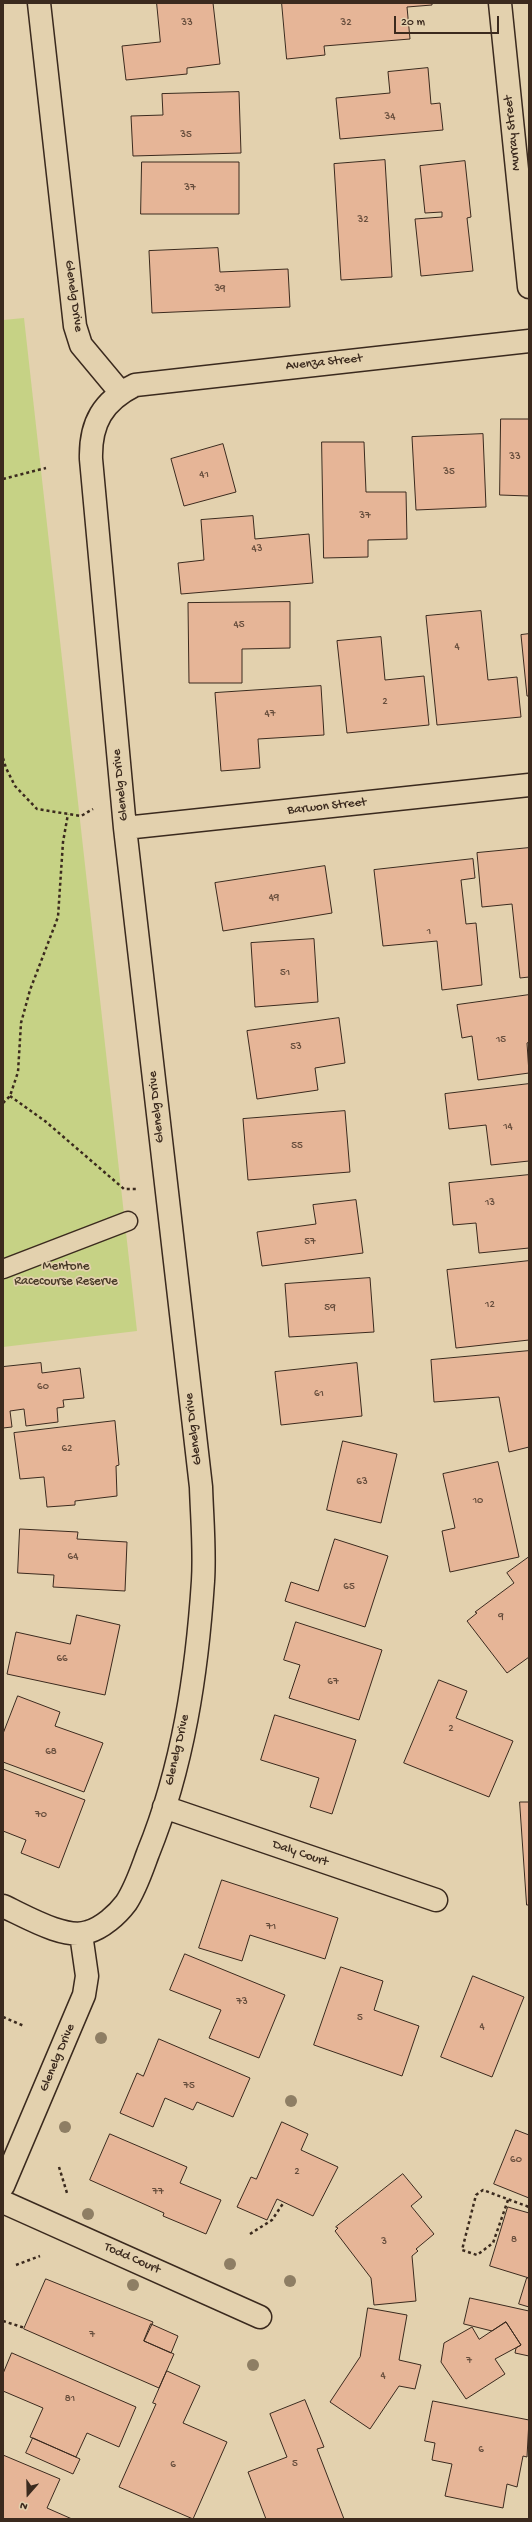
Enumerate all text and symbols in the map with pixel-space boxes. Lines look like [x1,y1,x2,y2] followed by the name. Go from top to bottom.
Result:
[396,8,501,34] scale bar
[181,16,193,30] house number: 33
[340,16,352,30] house number: 32
[401,16,425,30] text: 20 m
[501,95,525,171] street label: Murray Street
[385,110,395,124] house number: 34
[180,128,192,142] house number: 35
[184,181,196,195] house number: 37
[357,213,369,227] house number: 32
[60,259,86,333] street label: Glenelg Drive
[214,282,226,296] house number: 39
[285,351,363,375] street label: Avenza Street
[509,450,521,464] house number: 33
[443,465,455,479] house number: 35
[199,468,209,482] house number: 41
[359,509,371,523] house number: 37
[252,542,262,556] house number: 43
[234,618,244,632] house number: 45
[454,640,460,654] house number: 4
[382,695,388,709] house number: 2
[265,707,275,721] house number: 47
[109,748,133,822] street label: Glenelg Drive
[287,795,367,819] street label: Barwon Street
[269,891,279,905] house number: 49
[427,925,431,939] house number: 1
[280,966,290,980] house number: 51
[496,1033,506,1047] house number: 15
[290,1040,302,1054] house number: 53
[145,1070,169,1144] street label: Glenelg Drive
[503,1120,513,1134] house number: 14
[291,1139,303,1153] house number: 55
[485,1196,495,1210] house number: 13
[304,1235,316,1249] house number: 57
[14,1259,118,1290] park label: Mentone Racecourse Reserve
[485,1298,495,1312] house number: 12
[324,1301,336,1315] house number: 59
[37,1380,49,1394] house number: 60
[314,1387,324,1401] house number: 61
[182,1392,206,1466] street label: Glenelg Drive
[62,1442,72,1456] house number: 62
[356,1475,368,1489] house number: 63
[473,1494,483,1508] house number: 10
[68,1550,78,1564] house number: 64
[343,1580,355,1594] house number: 65
[498,1610,504,1624] house number: 9
[56,1652,68,1666] house number: 66
[327,1675,339,1689] house number: 67
[162,1713,194,1787] street label: Glenelg Drive
[448,1722,454,1736] house number: 2
[45,1745,57,1759] house number: 68
[35,1808,47,1822] house number: 70
[270,1837,330,1871] street label: Daly Court
[266,1920,276,1934] house number: 71
[236,1995,248,2009] house number: 73
[357,2011,363,2025] house number: 5
[479,2020,485,2034] house number: 4
[37,2022,79,2094] street label: Glenelg Drive
[183,2079,195,2093] house number: 75
[510,2153,522,2167] house number: 60
[294,2165,300,2179] house number: 2
[152,2185,164,2199] house number: 77
[511,2233,517,2247] house number: 8
[381,2235,387,2249] house number: 3
[101,2240,163,2278] street label: Todd Court
[89,2328,95,2342] house number: 7
[466,2354,472,2368] house number: 7
[380,2369,386,2383] house number: 4
[65,2392,75,2406] house number: 81
[478,2443,484,2457] house number: 6
[292,2457,298,2471] house number: 5
[170,2458,176,2472] house number: 6
[8,2474,48,2514] north arrow
[18,2498,29,2512] text: N

